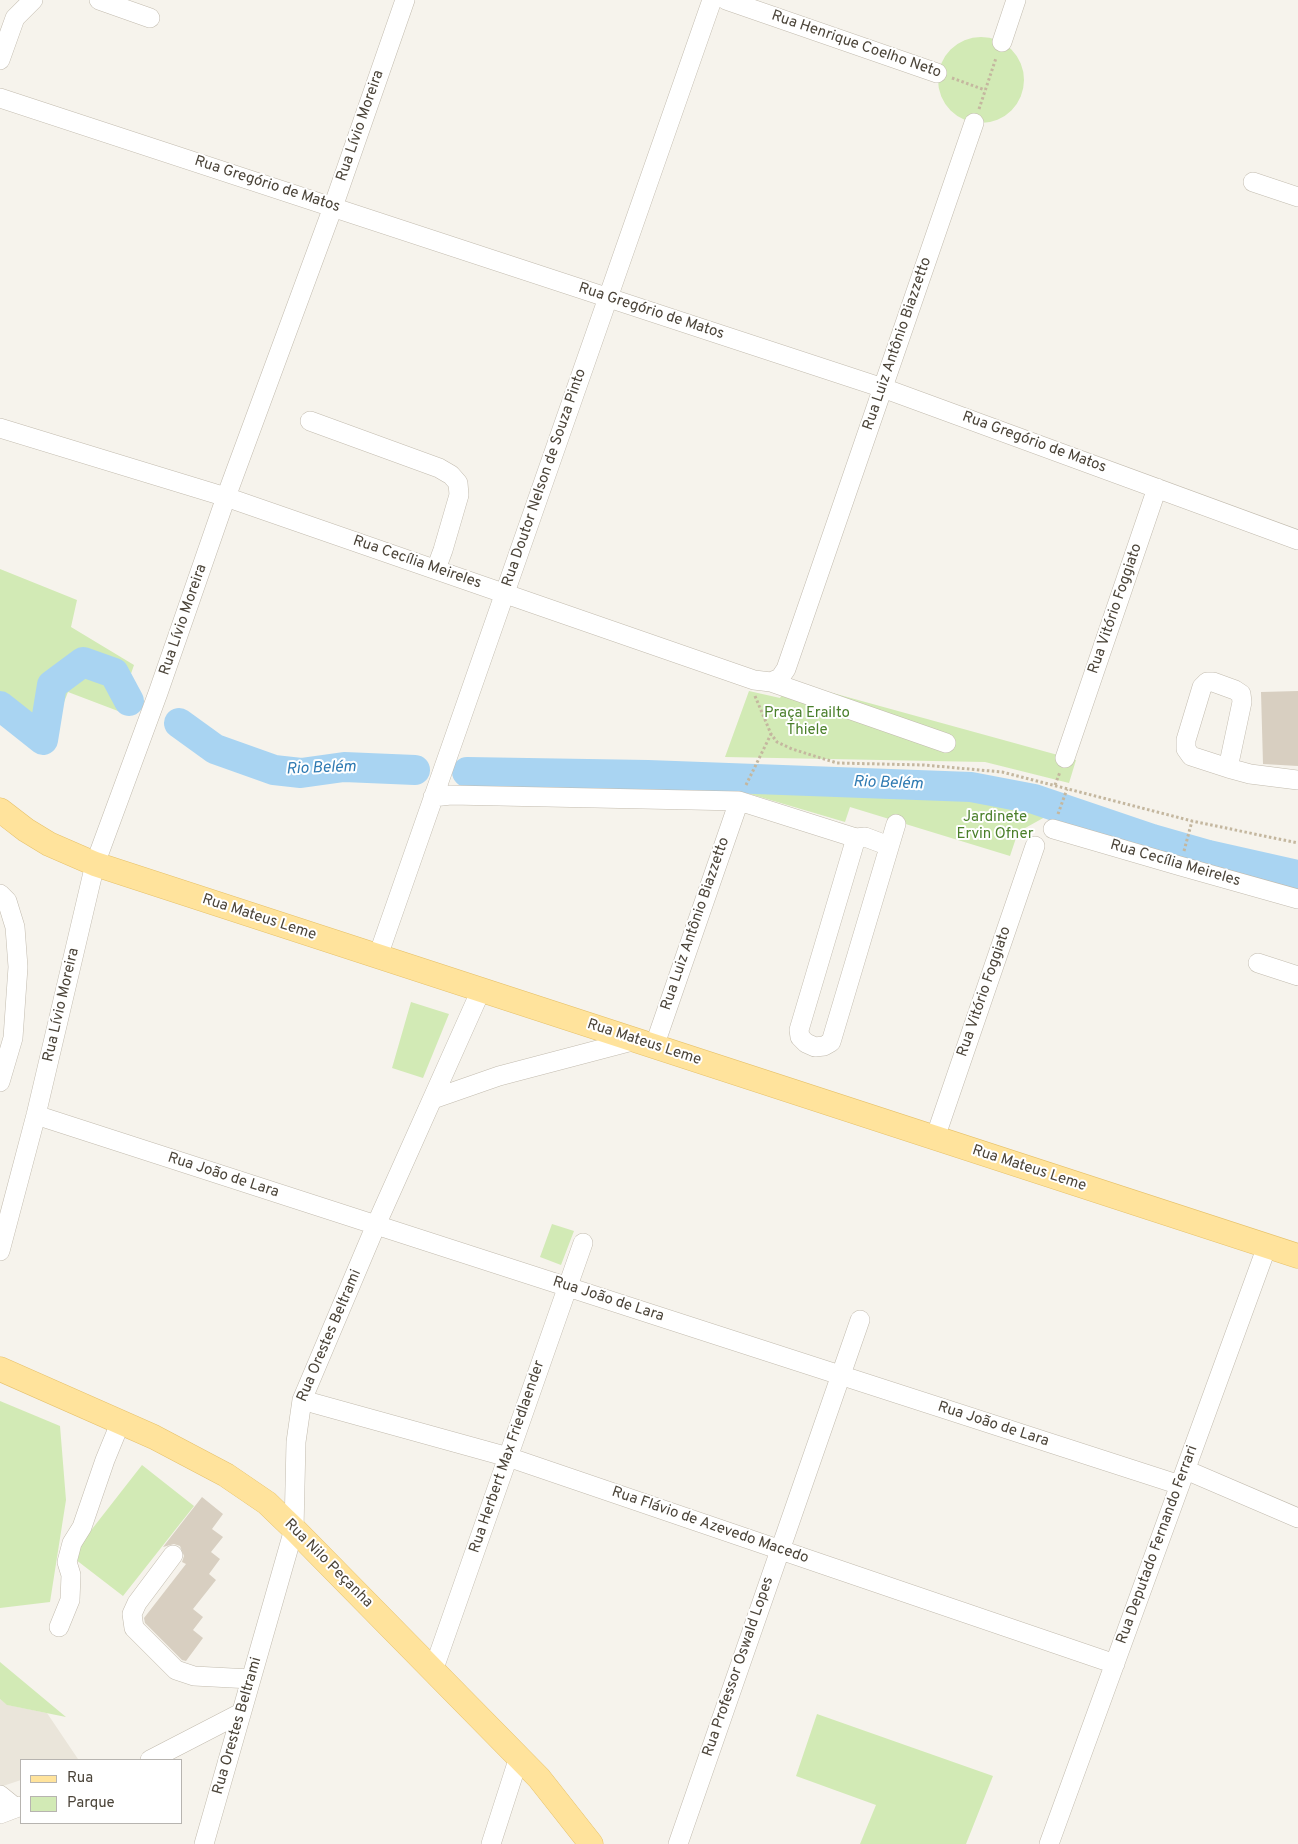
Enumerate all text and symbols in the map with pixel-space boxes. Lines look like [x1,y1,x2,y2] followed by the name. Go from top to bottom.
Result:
[769,7,943,83] street label: Rua Henrique Coelho Neto
[334,68,388,184] street label: Rua Lívio Moreira
[192,153,342,217] street label: Rua Gregório de Matos
[860,255,936,433] street label: Rua Luiz Antônio Biazzetto
[576,280,726,344] street label: Rua Gregório de Matos
[499,367,591,589] street label: Rua Doutor Nelson de Souza Pinto
[959,409,1109,477] street label: Rua Gregório de Matos
[350,533,484,593] street label: Rua Cecília Meireles
[1085,541,1147,677] street label: Rua Vitório Foggiato
[157,562,211,678] street label: Rua Lívio Moreira
[764,705,850,740] park label: Praça Erailto Thiele
[286,758,356,780] water label: Rio Belém
[853,773,923,795] water label: Rio Belém
[956,809,1034,844] park label: Jardinete Ervin Ofner
[658,835,734,1013] street label: Rua Luiz Antônio Biazzetto
[1108,837,1242,891] street label: Rua Cecília Meireles
[200,891,318,945] street label: Rua Mateus Leme
[954,924,1016,1060] street label: Rua Vitório Foggiato
[40,946,84,1064] street label: Rua Lívio Moreira
[585,1016,703,1070] street label: Rua Mateus Leme
[970,1142,1088,1196] street label: Rua Mateus Leme
[165,1150,281,1202] street label: Rua João de Lara
[294,1267,366,1405] street label: Rua Orestes Beltrami
[550,1274,666,1326] street label: Rua João de Lara
[467,1358,549,1556] street label: Rua Herbert Max Friedlaender
[935,1399,1051,1451] street label: Rua João de Lara
[1114,1443,1202,1647] street label: Rua Deputado Fernando Ferrari
[609,1484,811,1568] street label: Rua Flávio de Azevedo Macedo
[280,1516,376,1612] street label: Rua Nilo Peçanha
[700,1575,778,1759] street label: Rua Professor Oswald Lopes
[210,1655,266,1797] street label: Rua Orestes Beltrami
[20,1759,182,1824] legend
[67,1769,93,1788] text: Rua
[67,1794,115,1813] text: Parque

